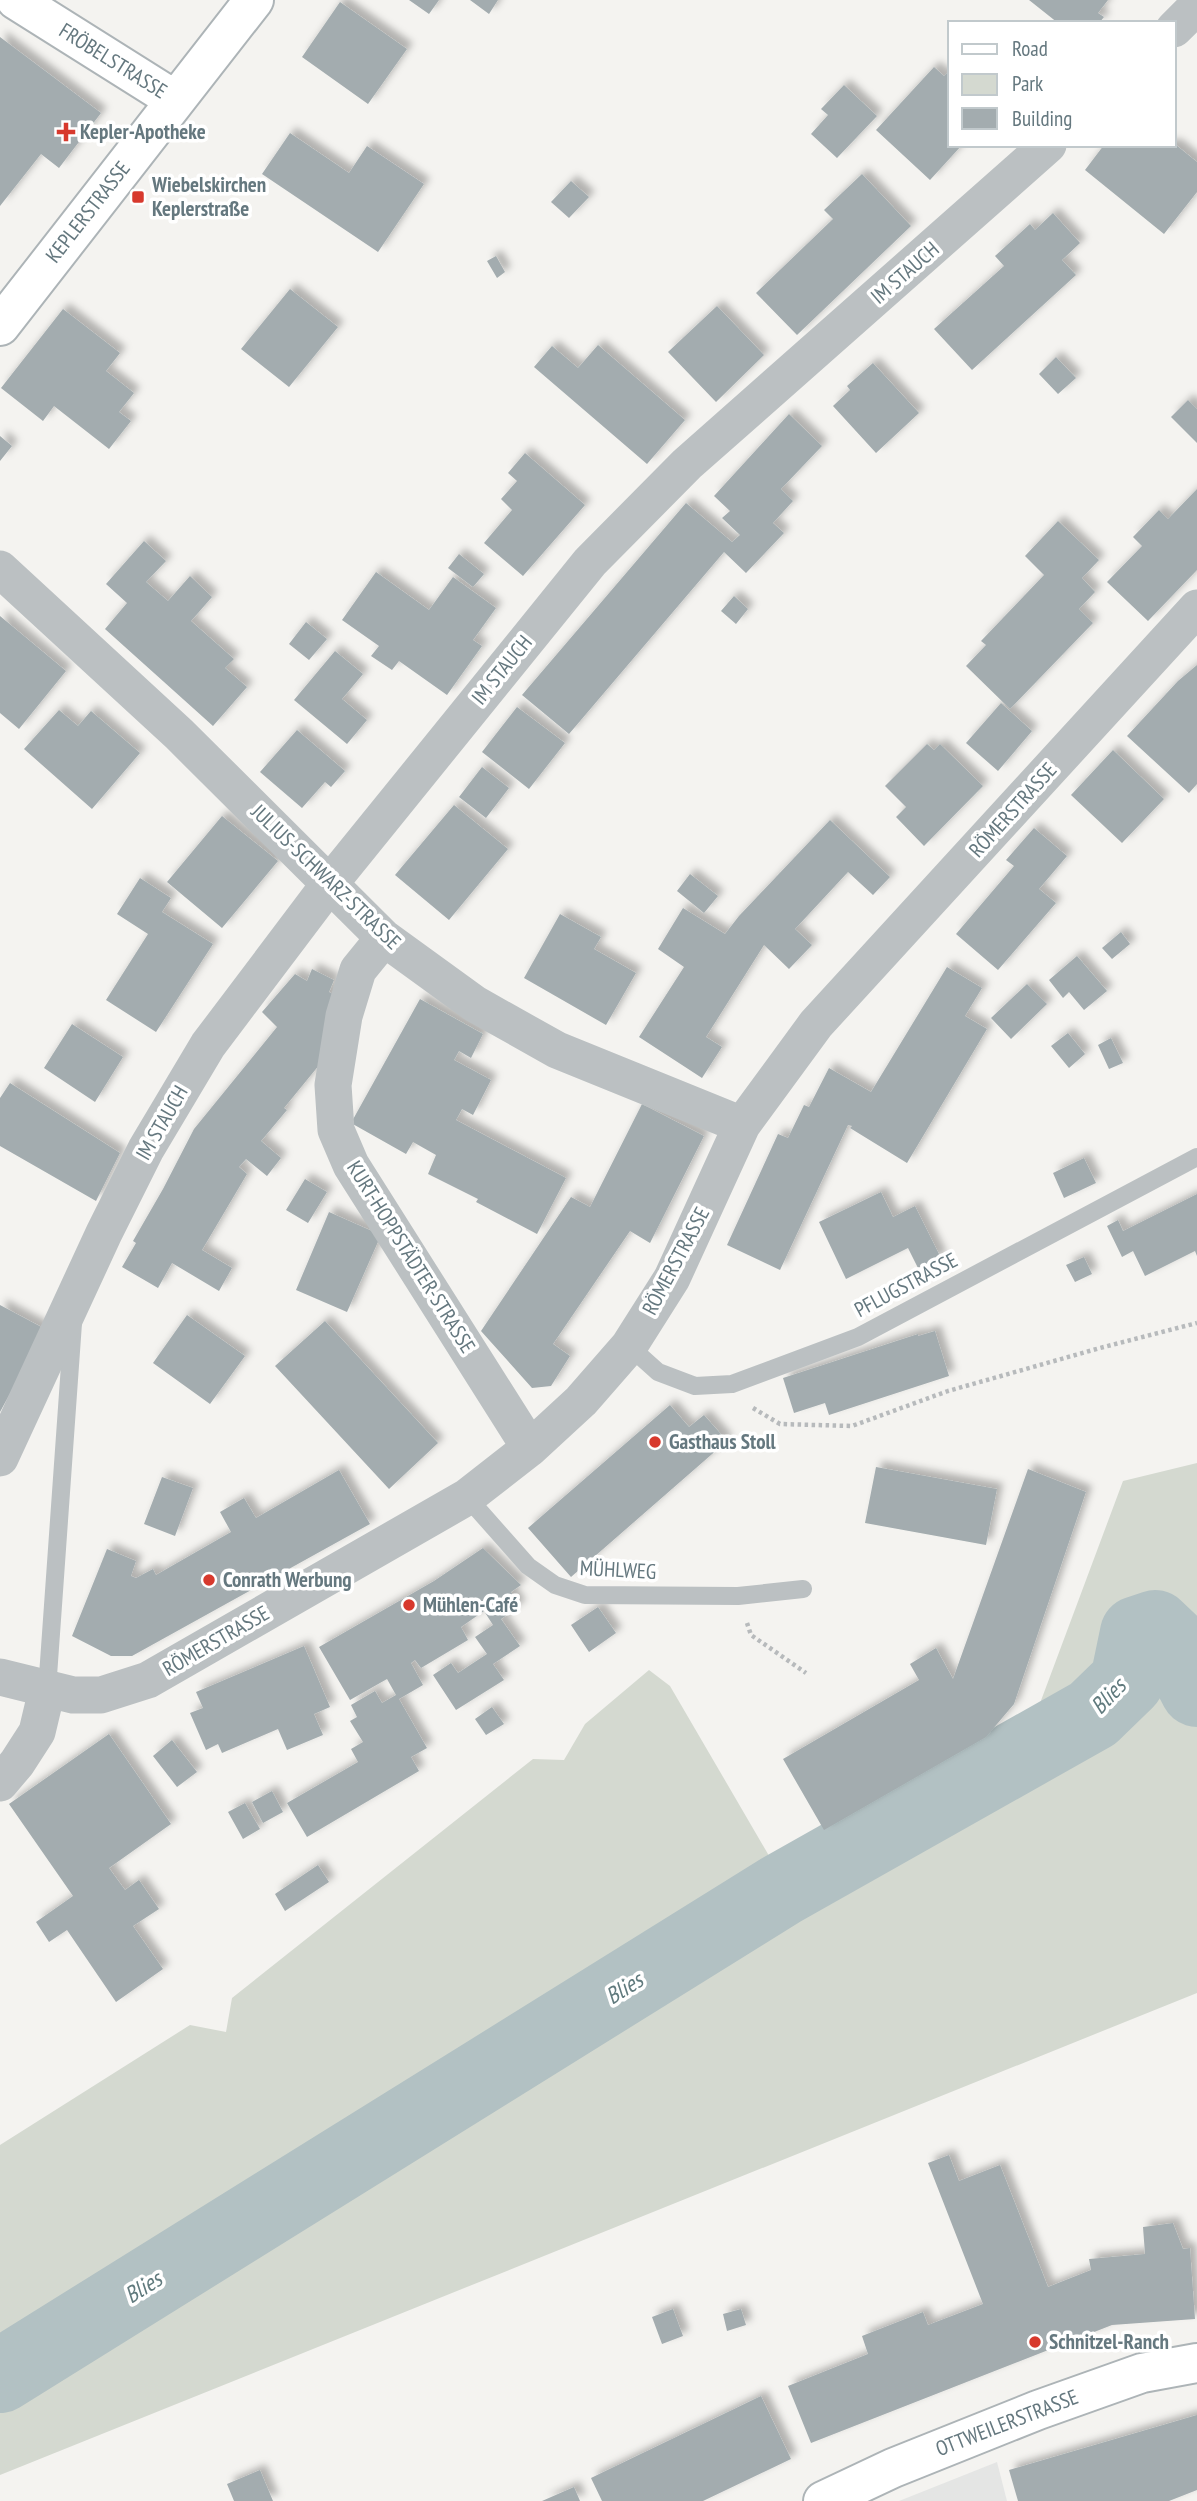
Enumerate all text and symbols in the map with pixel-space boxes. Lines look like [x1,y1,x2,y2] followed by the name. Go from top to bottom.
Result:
[54,17,172,104] street label: FRÖBELSTRASSE
[948,21,1176,147] legend
[1012,35,1048,62] text: Road
[1012,70,1043,97] text: Park
[1012,105,1072,132] text: Building
[80,118,206,145] place label: Kepler-Apotheke
[58,124,74,140] marker: Kepler-Apotheke
[40,155,136,268] street label: KEPLERSTRASSE
[151,171,266,222] place label: Wiebelskirchen Keplerstraße
[130,189,146,205] marker: Wiebelskirchen Keplerstraße
[865,236,944,310] street label: IM STAUCH
[465,629,538,710] street label: IM STAUCH
[963,757,1062,863] street label: RÖMERSTRASSE
[245,798,407,955] street label: JULIUS-SCHWARZ-STRASSE
[129,1081,194,1165] street label: IM STAUCH
[341,1156,482,1358] street label: KURT-HOPPSTÄDTER-STRASSE
[636,1202,715,1319] street label: RÖMERSTRASSE
[850,1246,962,1323] street label: PFLUGSTRASSE
[669,1428,777,1455] place label: Gasthaus Stoll
[647,1434,663,1450] marker: Gasthaus Stoll
[579,1554,657,1585] street label: MÜHLWEG
[223,1566,352,1593] place label: Conrath Werbung
[201,1572,217,1588] marker: Conrath Werbung
[423,1591,518,1618] place label: Mühlen-Café
[401,1597,417,1613] marker: Mühlen-Café
[158,1599,274,1682] street label: RÖMERSTRASSE
[1084,1670,1133,1720] water label: Blies
[600,1964,650,2010] water label: Blies
[119,2263,169,2309] water label: Blies
[1049,2328,1169,2355] place label: Schnitzel-Ranch
[1027,2334,1043,2350] marker: Schnitzel-Ranch
[932,2383,1082,2462] street label: OTTWEILERSTRASSE

